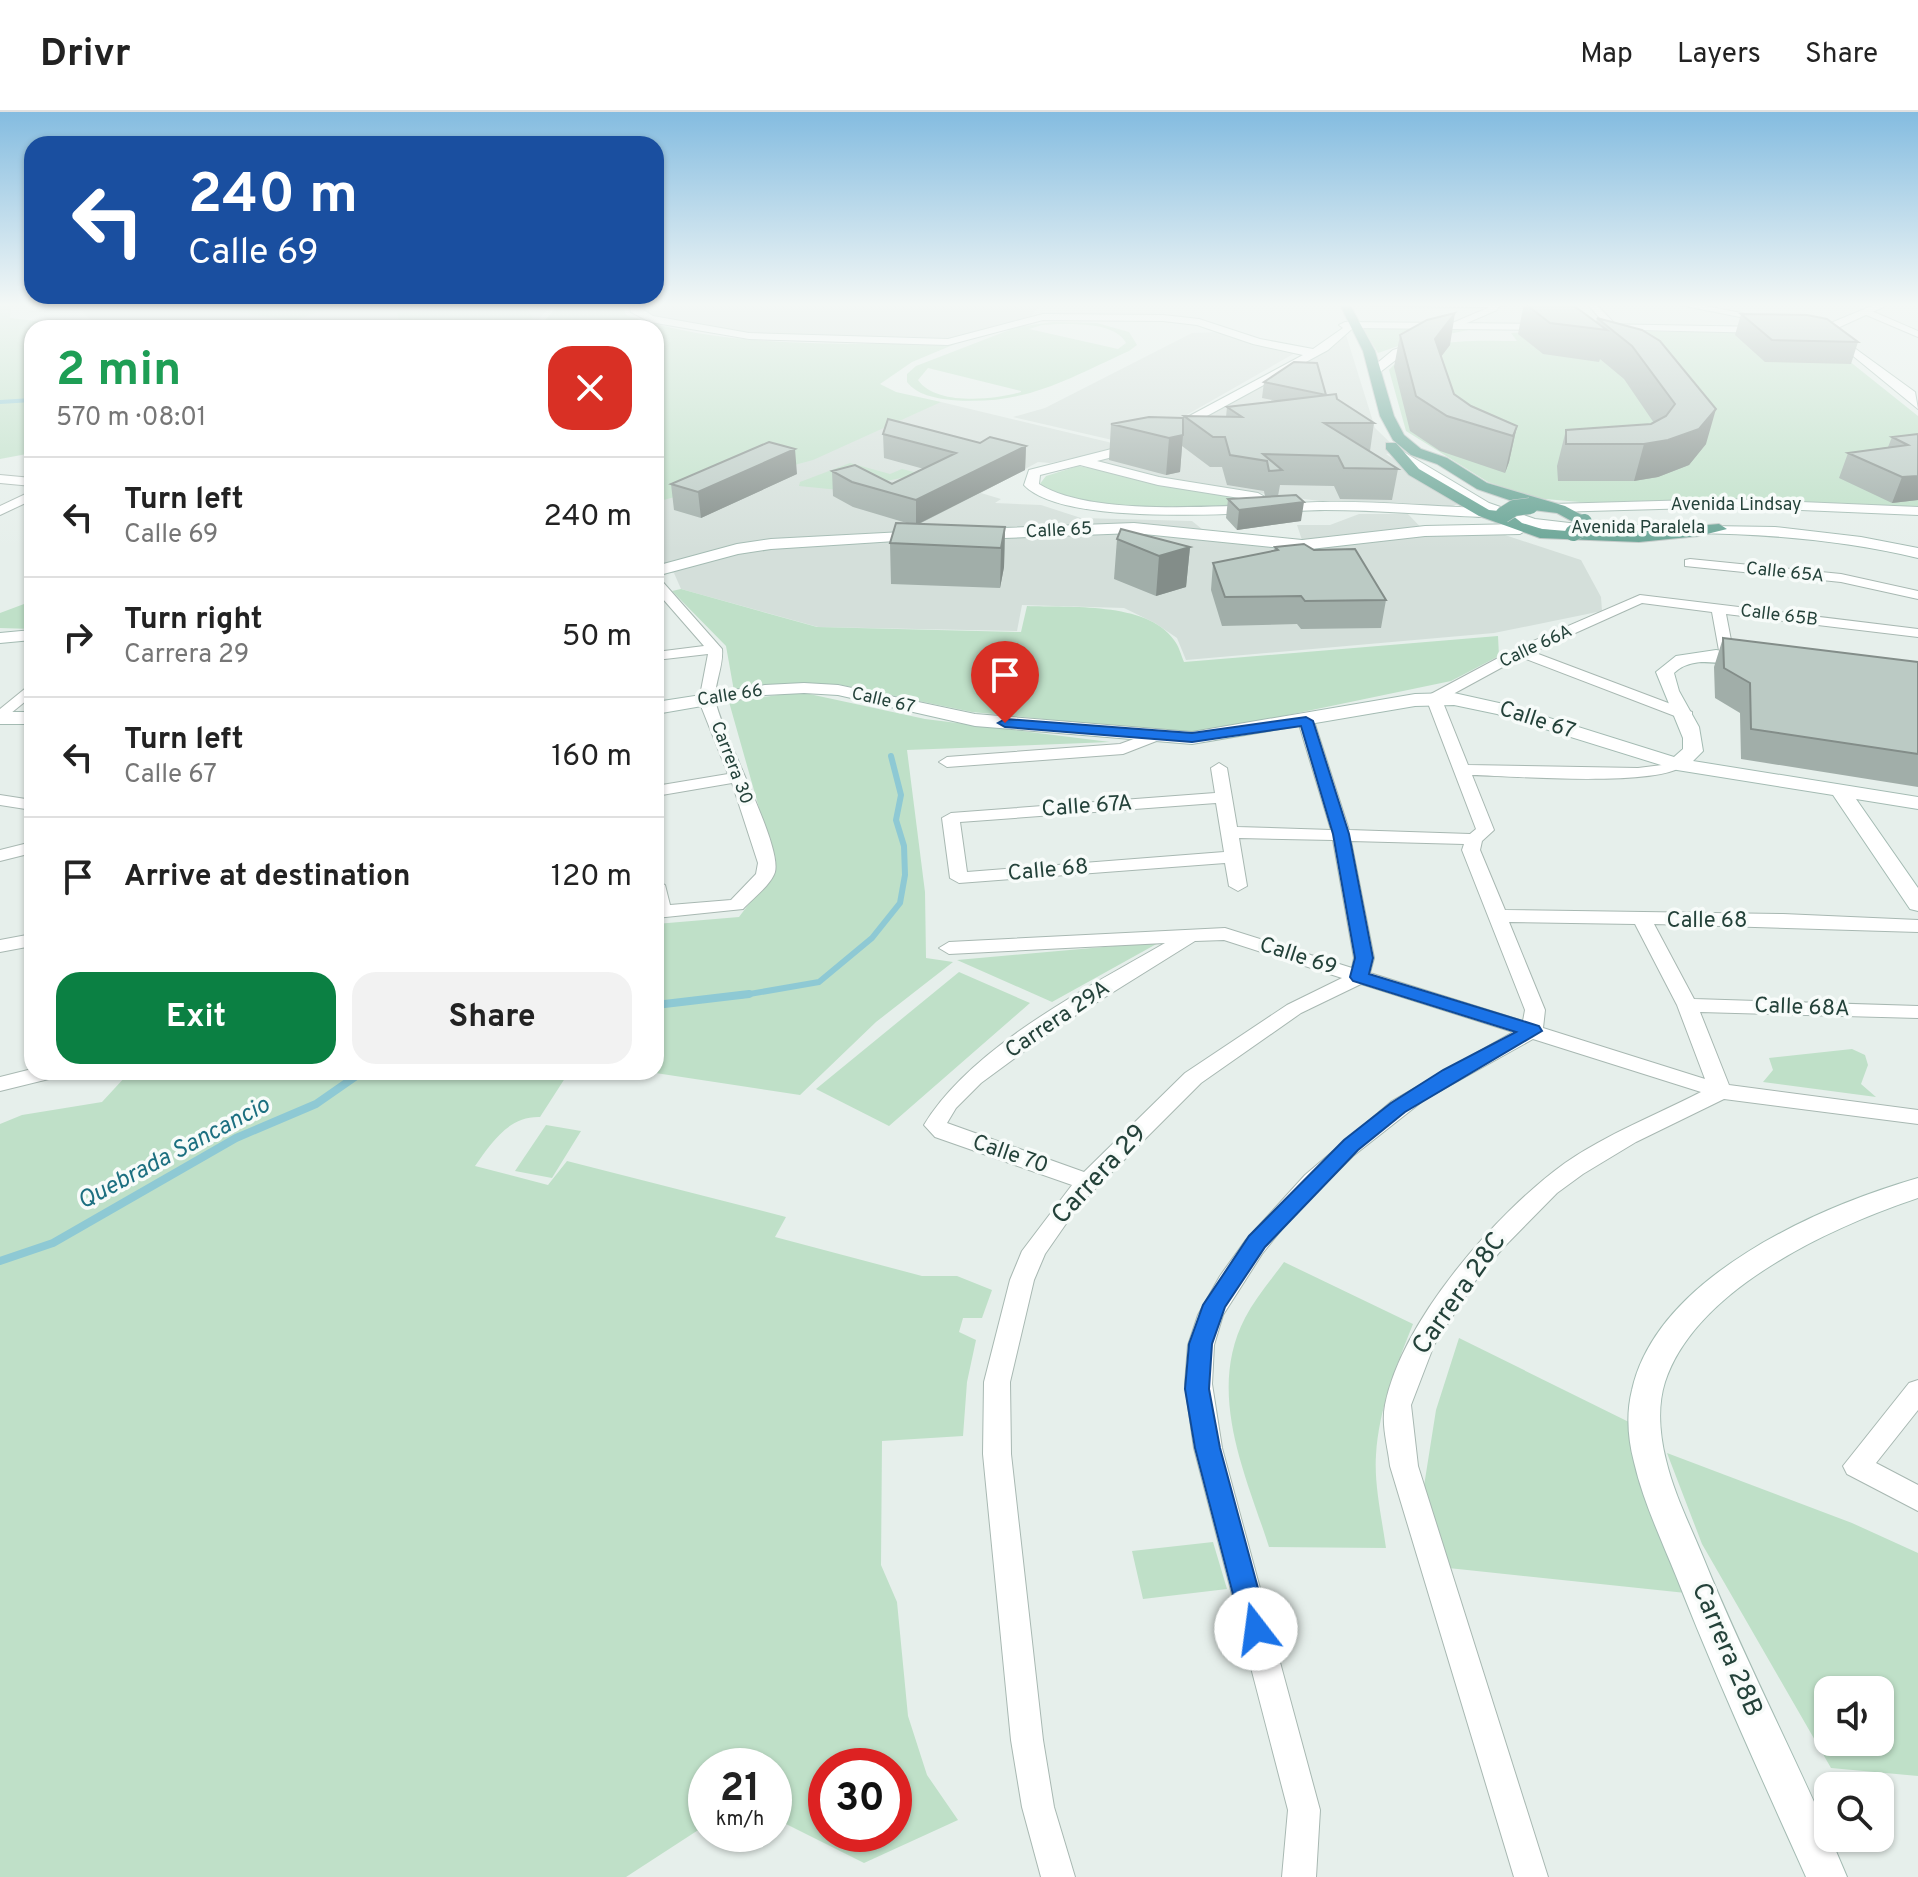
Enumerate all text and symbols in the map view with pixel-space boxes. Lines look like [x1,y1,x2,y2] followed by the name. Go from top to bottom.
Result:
[40,31,131,80] text: Drivr
[1580,37,1633,73] text: Map
[1677,37,1761,73] text: Layers
[1805,37,1878,73] text: Share
[188,162,358,232] text: 240 m
[56,168,160,272] icon: left
[188,231,319,277] text: Calle 69
[56,342,181,402] text: 2 min
[548,346,632,430] button: close
[56,402,207,435] text: 570 m · 08:01
[124,482,244,519] text: Turn left
[1670,494,1802,517] street label: Avenida Lindsay
[56,495,100,539] icon: left
[544,499,632,536] text: 240 m
[1571,517,1705,540] street label: Avenida Paralela
[1025,518,1093,544] street label: Calle 65
[124,519,218,552] text: Calle 69
[1745,557,1825,589] street label: Calle 65A
[1739,600,1819,632] street label: Calle 65B
[124,602,262,639] text: Turn right
[56,615,100,659] icon: right
[562,619,632,656] text: 50 m
[1496,620,1576,674] street label: Calle 66A
[124,639,249,672] text: Carrera 29
[971,641,1039,723] pin
[983,653,1027,697] icon: arrive
[696,679,764,713] street label: Calle 66
[849,683,917,719] street label: Calle 67
[1495,696,1579,746] street label: Calle 67
[705,718,757,808] street label: Carrera 30
[124,722,244,759] text: Turn left
[56,735,100,779] icon: left
[551,739,632,776] text: 160 m
[124,759,217,792] text: Calle 67
[1041,790,1133,824] street label: Calle 67A
[1007,854,1089,888] street label: Calle 68
[56,855,100,899] icon: arrive
[124,859,410,896] text: Arrive at destination
[551,859,632,896] text: 120 m
[1667,908,1747,935] street label: Calle 68
[1256,932,1340,982] street label: Calle 69
[56,972,336,1064] button: Exit
[352,972,632,1064] button: Share
[1001,975,1115,1065] street label: Carrera 29A
[1754,993,1850,1023] street label: Calle 68A
[73,1091,275,1217] water label: Quebrada Sancancio
[1045,1118,1155,1232] street label: Carrera 29
[969,1129,1051,1181] street label: Calle 70
[1406,1226,1514,1362] street label: Carrera 28C
[1683,1578,1769,1722] street label: Carrera 28B
[1214,1587,1298,1671] position arrow
[1814,1676,1894,1852] map controls
[1814,1676,1894,1756] button: sound
[808,1748,912,1852] speed limit sign: 30
[720,1765,760,1815] text: 21
[1814,1772,1894,1852] button: search
[716,1807,764,1833] text: km/h

